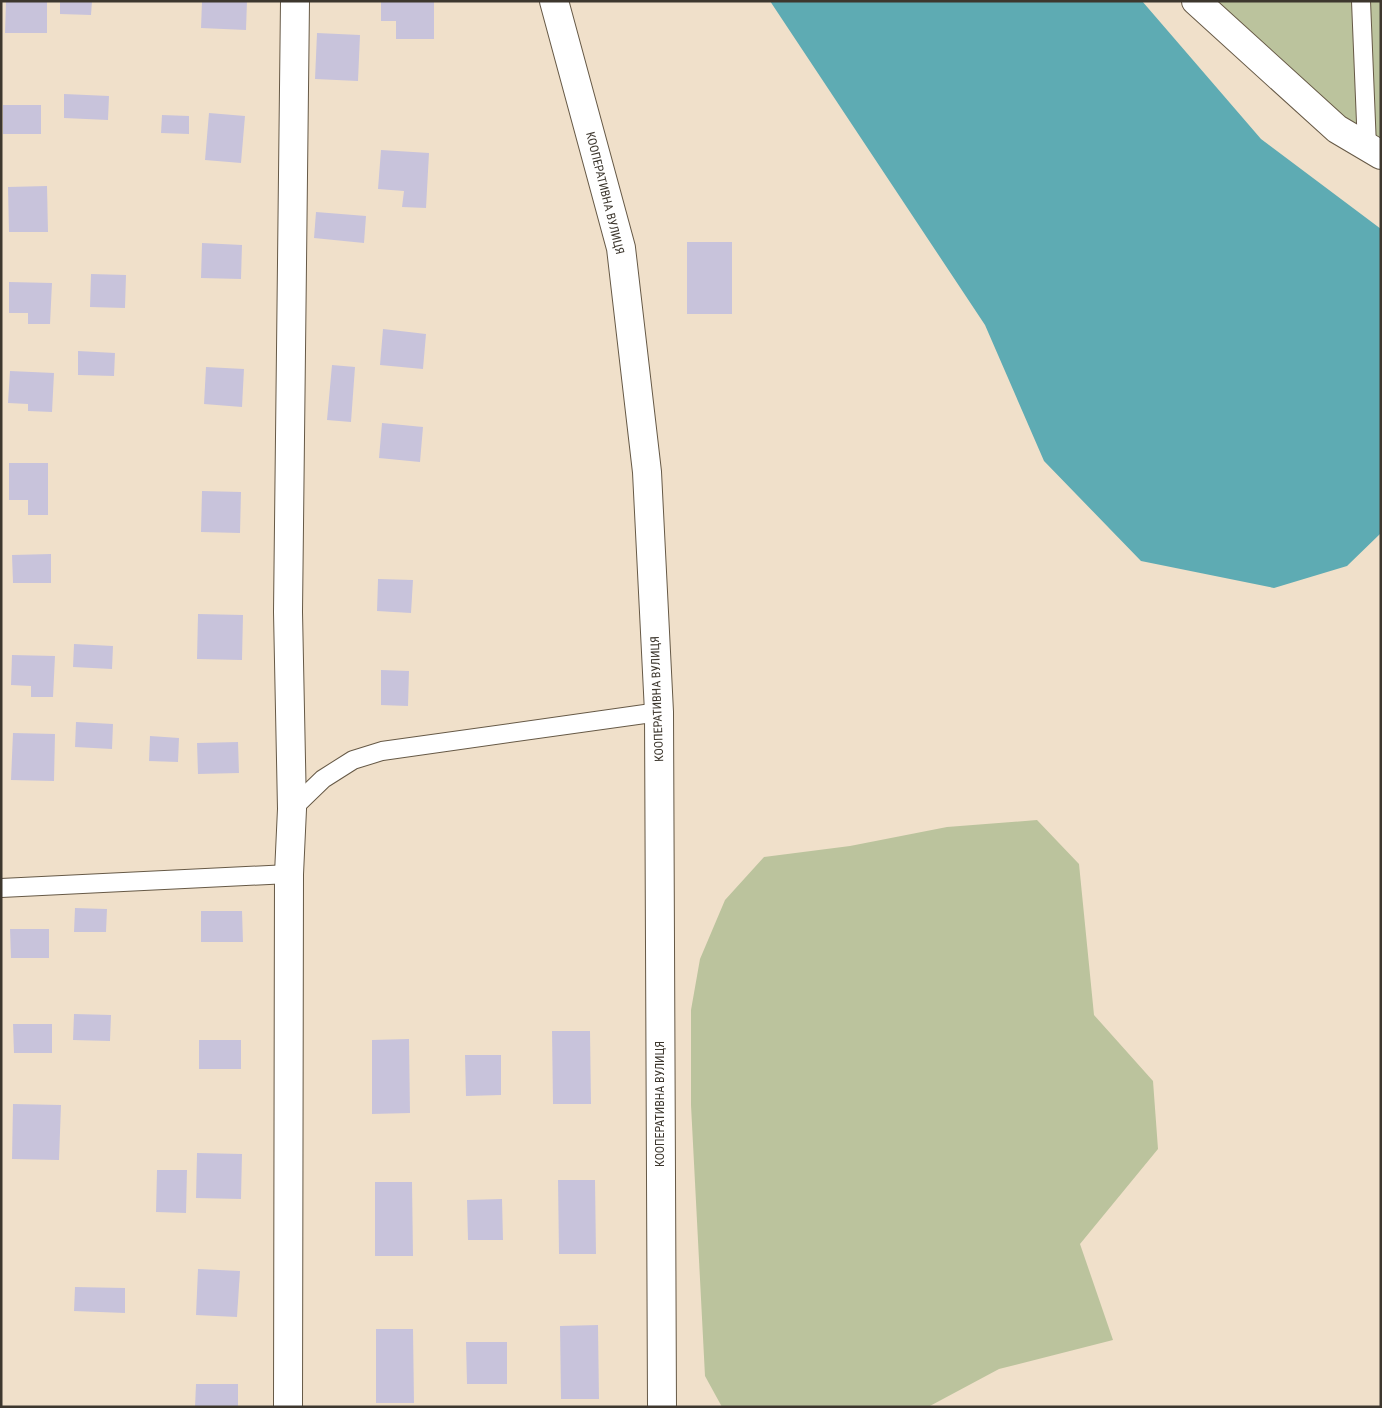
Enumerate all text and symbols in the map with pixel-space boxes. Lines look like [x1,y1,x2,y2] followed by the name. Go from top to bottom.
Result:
[583,130,627,256] street label: КООПЕРАТИВНА ВУЛИЦЯ
[648,636,666,762] street label: КООПЕРАТИВНА ВУЛИЦЯ
[653,1041,667,1167] street label: КООПЕРАТИВНА ВУЛИЦЯ

